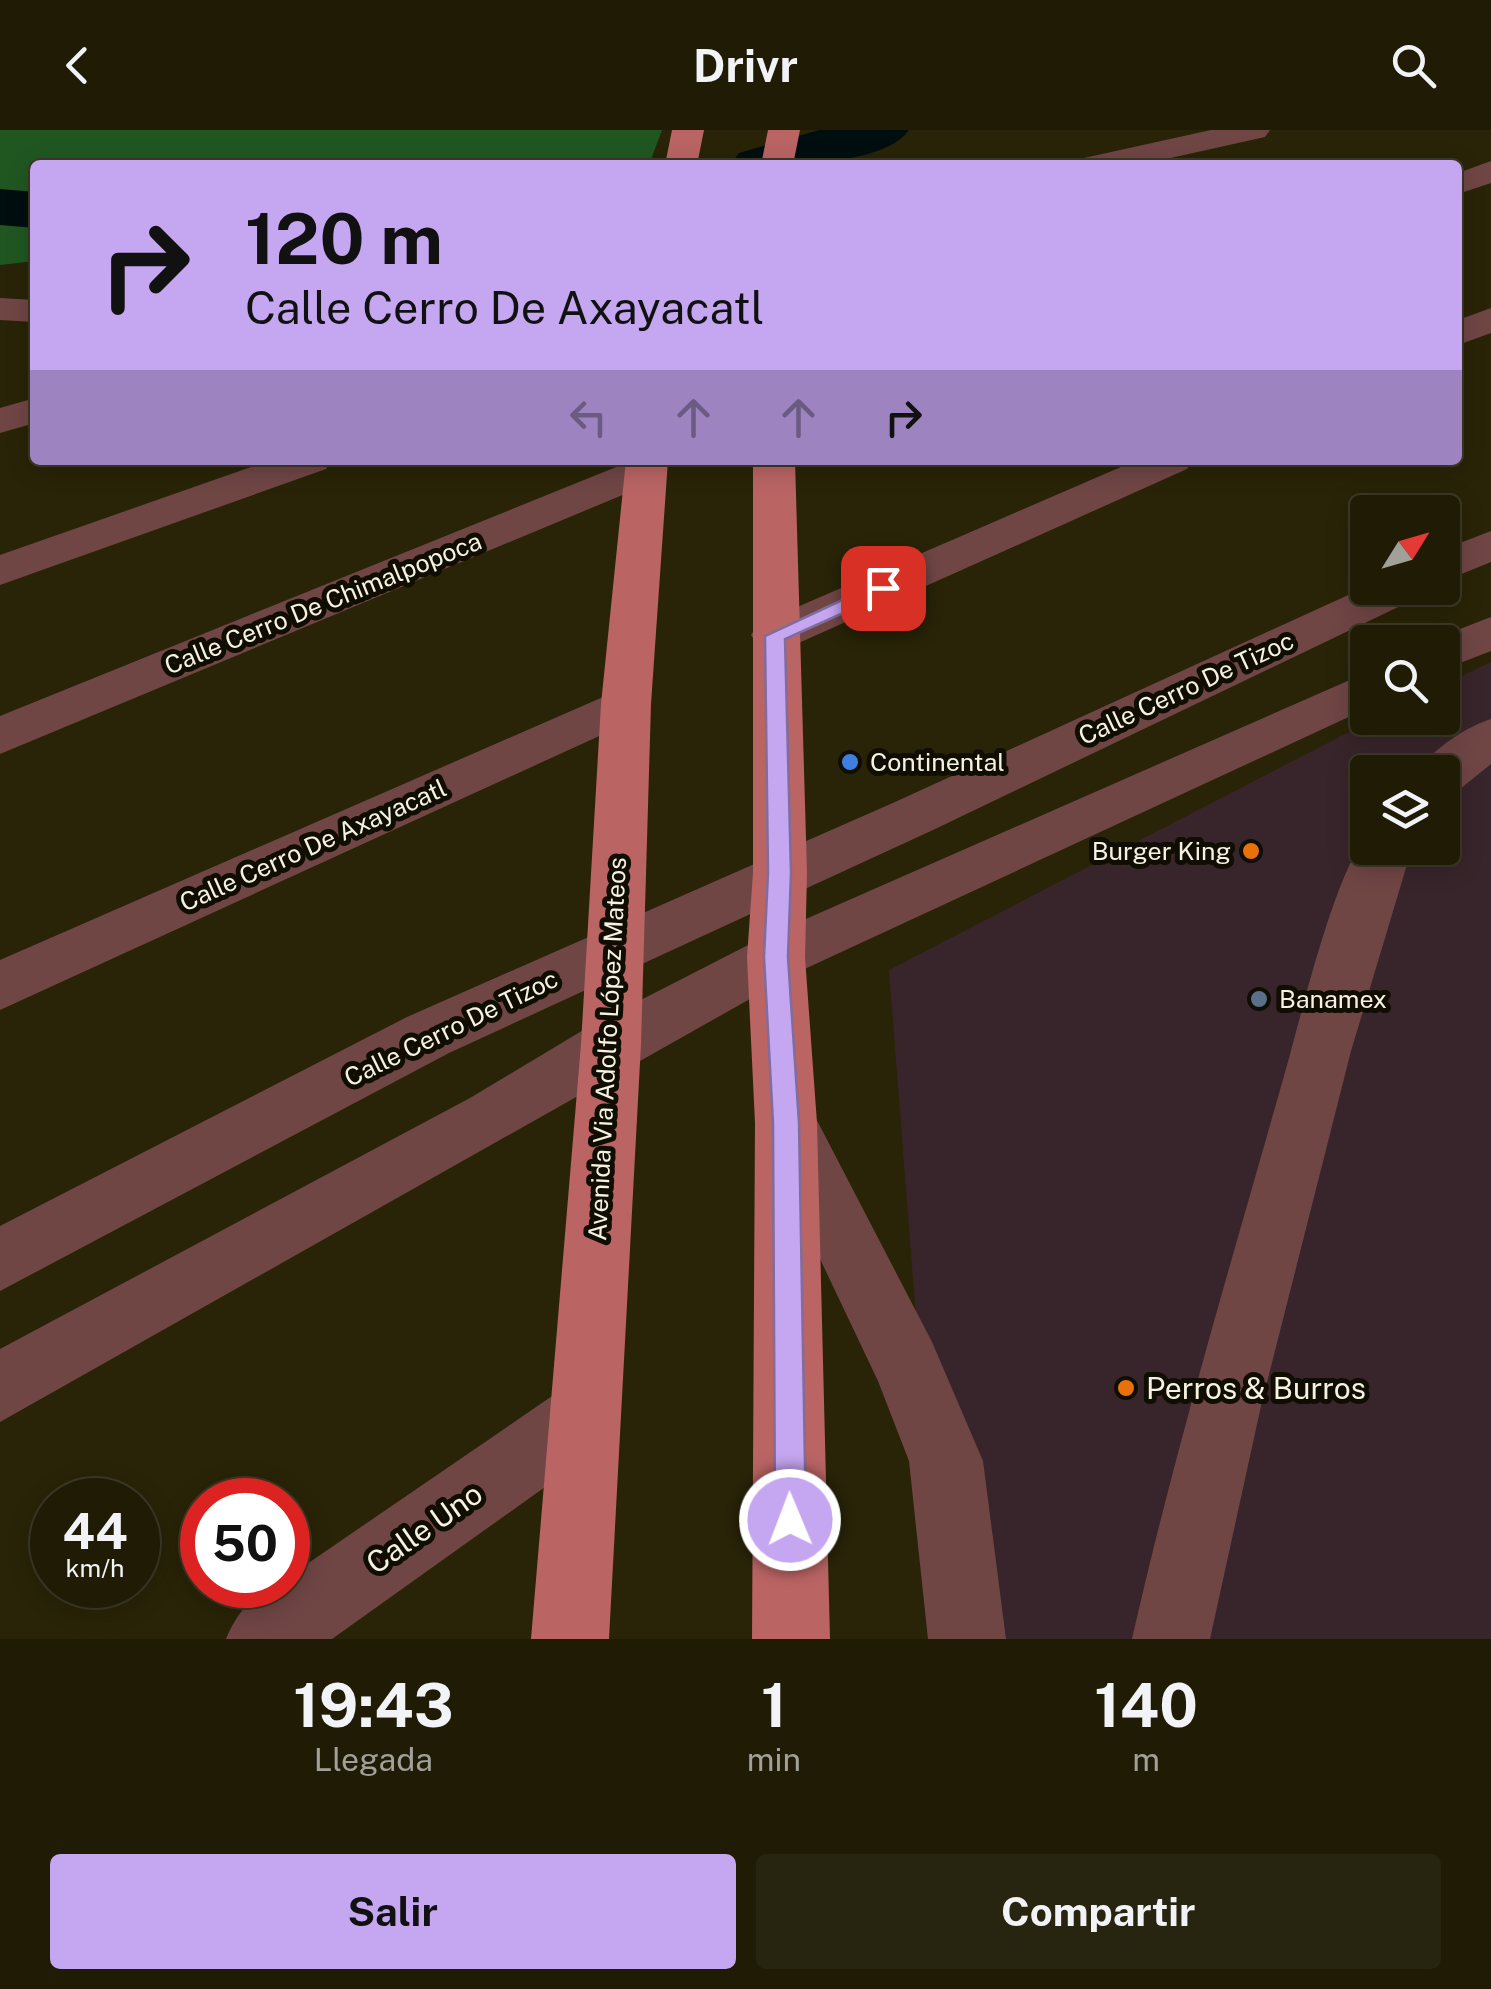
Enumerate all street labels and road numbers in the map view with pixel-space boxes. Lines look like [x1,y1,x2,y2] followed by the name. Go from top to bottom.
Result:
[160,526,486,680] street label: Calle Cerro De Chimalpopoca
[1074,625,1298,751] street label: Calle Cerro De Tizoc
[175,773,451,917] street label: Calle Cerro De Axayacatl
[582,856,632,1242] street label: Avenida Via Adolfo López Mateos
[339,963,563,1093] street label: Calle Cerro De Tizoc
[359,1475,489,1581] street label: Calle Uno

